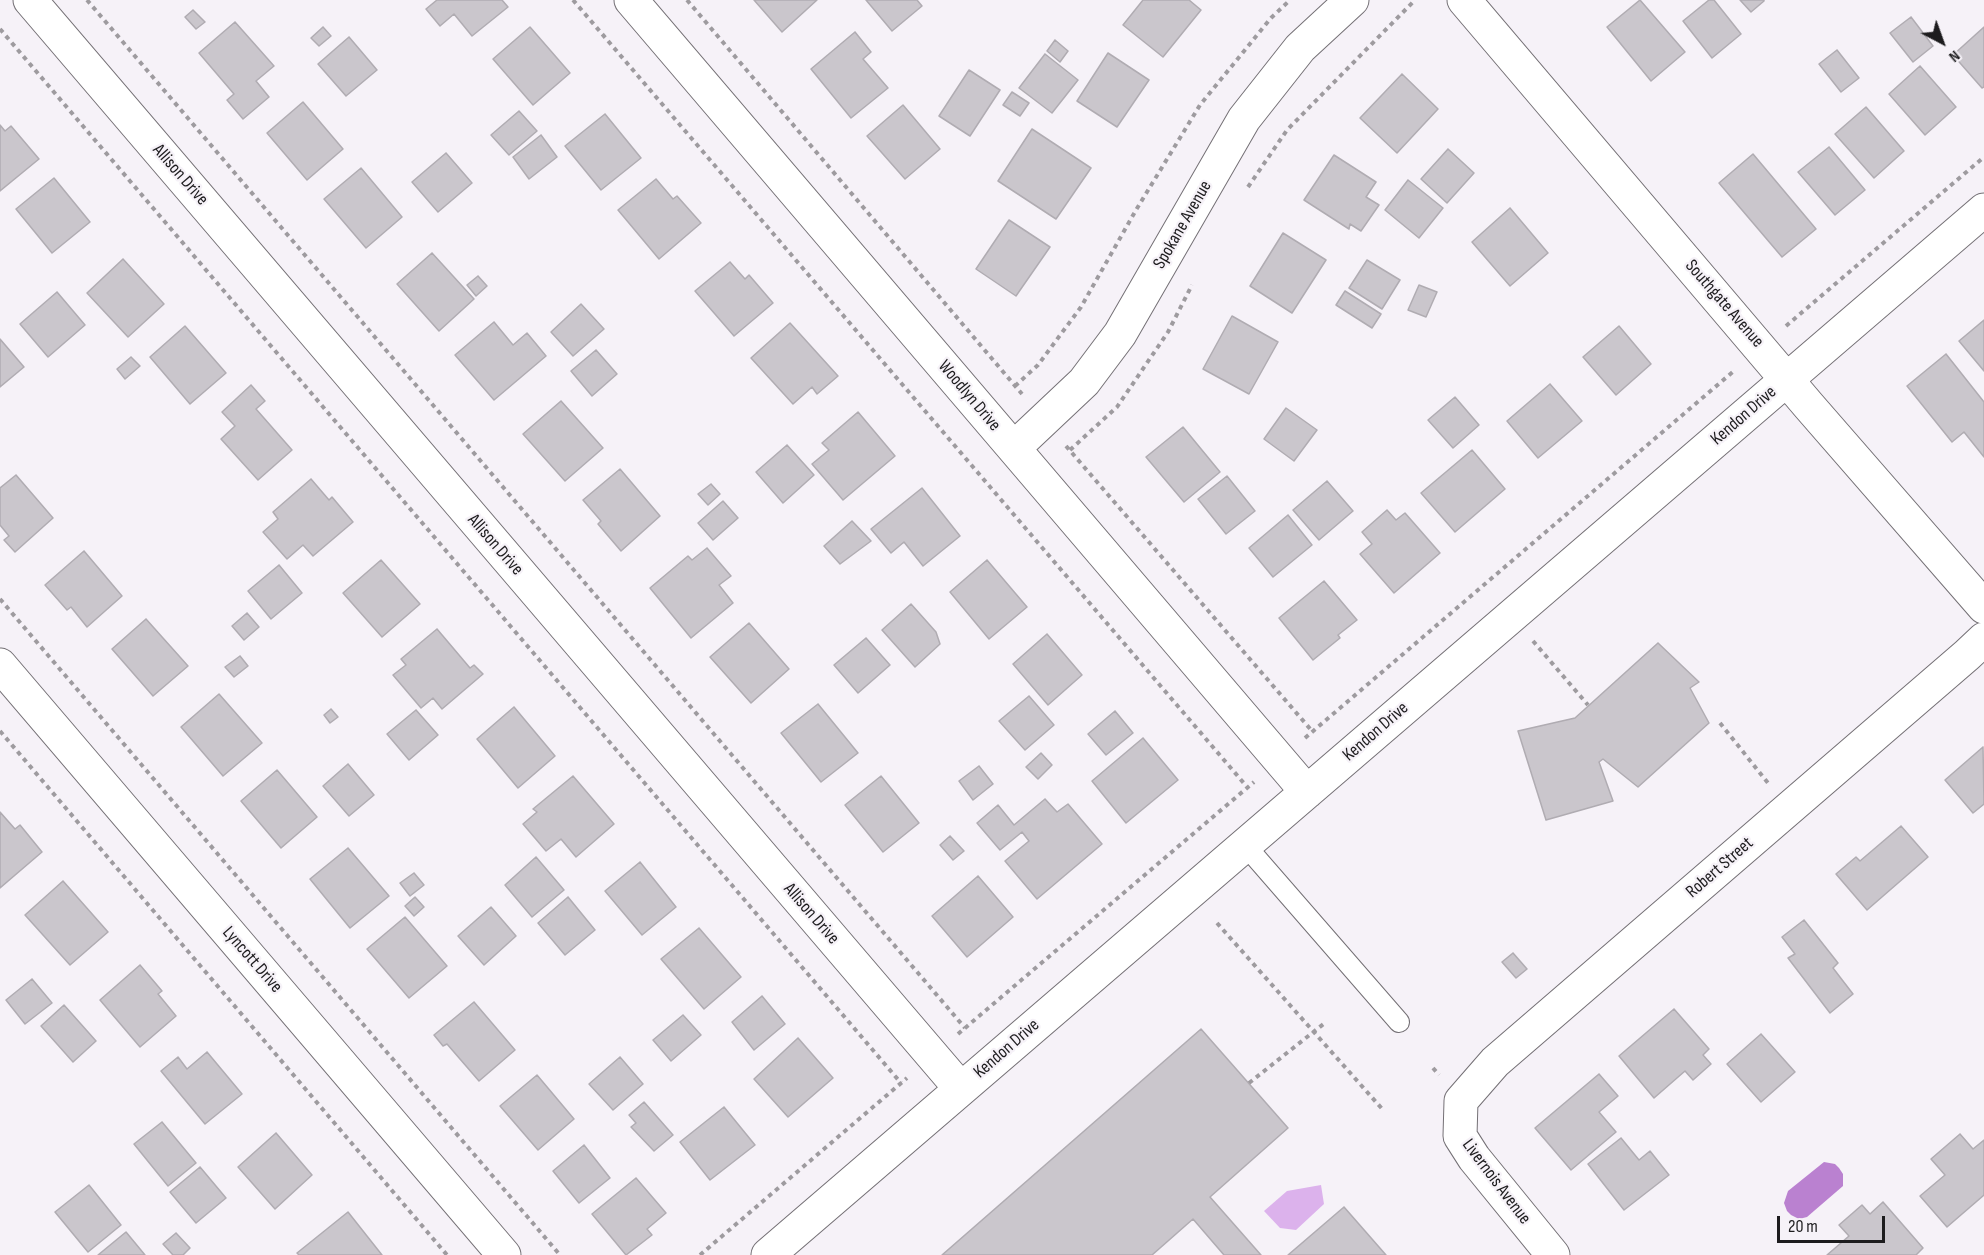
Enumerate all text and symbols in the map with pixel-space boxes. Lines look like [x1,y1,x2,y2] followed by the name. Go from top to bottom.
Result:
[1912,12,1972,72] north arrow
[1945,46,1964,66] text: N
[147,140,213,210] street label: Allison Drive
[1149,177,1217,273] street label: Spokane Avenue
[1680,256,1768,352] street label: Southgate Avenue
[933,356,1005,436] street label: Woodlyn Drive
[1707,382,1781,450] street label: Kendon Drive
[462,510,528,580] street label: Allison Drive
[1339,698,1413,766] street label: Kendon Drive
[1682,833,1758,903] street label: Robert Street
[778,879,844,949] street label: Allison Drive
[217,922,287,998] street label: Lyncott Drive
[970,1015,1044,1083] street label: Kendon Drive
[1457,1135,1535,1229] street label: Livernois Avenue
[1780,1204,1888,1242] scale bar
[1788,1216,1818,1237] text: 20 m

